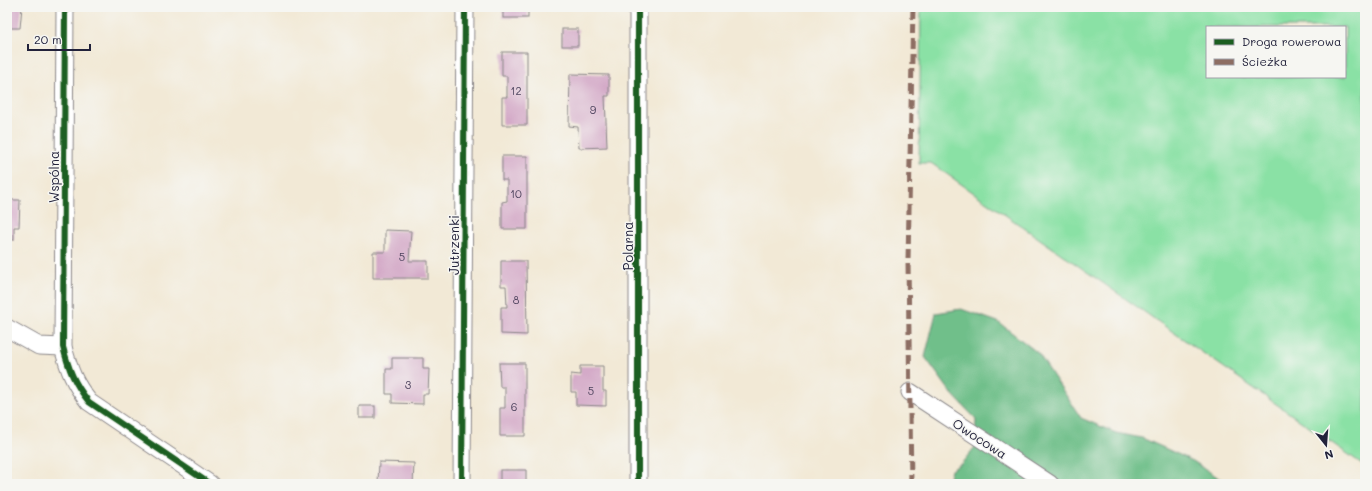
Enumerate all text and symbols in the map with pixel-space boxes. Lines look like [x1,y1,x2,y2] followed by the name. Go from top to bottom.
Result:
[28,26,90,52] scale bar
[1206,26,1346,78] legend
[34,31,62,47] text: 20 m
[1242,33,1341,49] text: Droga rowerowa
[1242,53,1287,69] text: Ścieżka
[510,83,522,98] house number: 12
[590,102,597,117] house number: 9
[45,151,62,203] street label: Wspólna
[510,186,522,201] house number: 10
[445,215,462,275] street label: Jutrzenki
[619,222,636,270] street label: Polarna
[399,249,405,264] house number: 5
[513,292,520,307] house number: 8
[405,377,412,392] house number: 3
[588,383,594,398] house number: 5
[511,399,517,414] house number: 6
[950,414,1010,462] street label: Owocowa
[1306,425,1346,465] north arrow
[1323,447,1335,463] text: N

